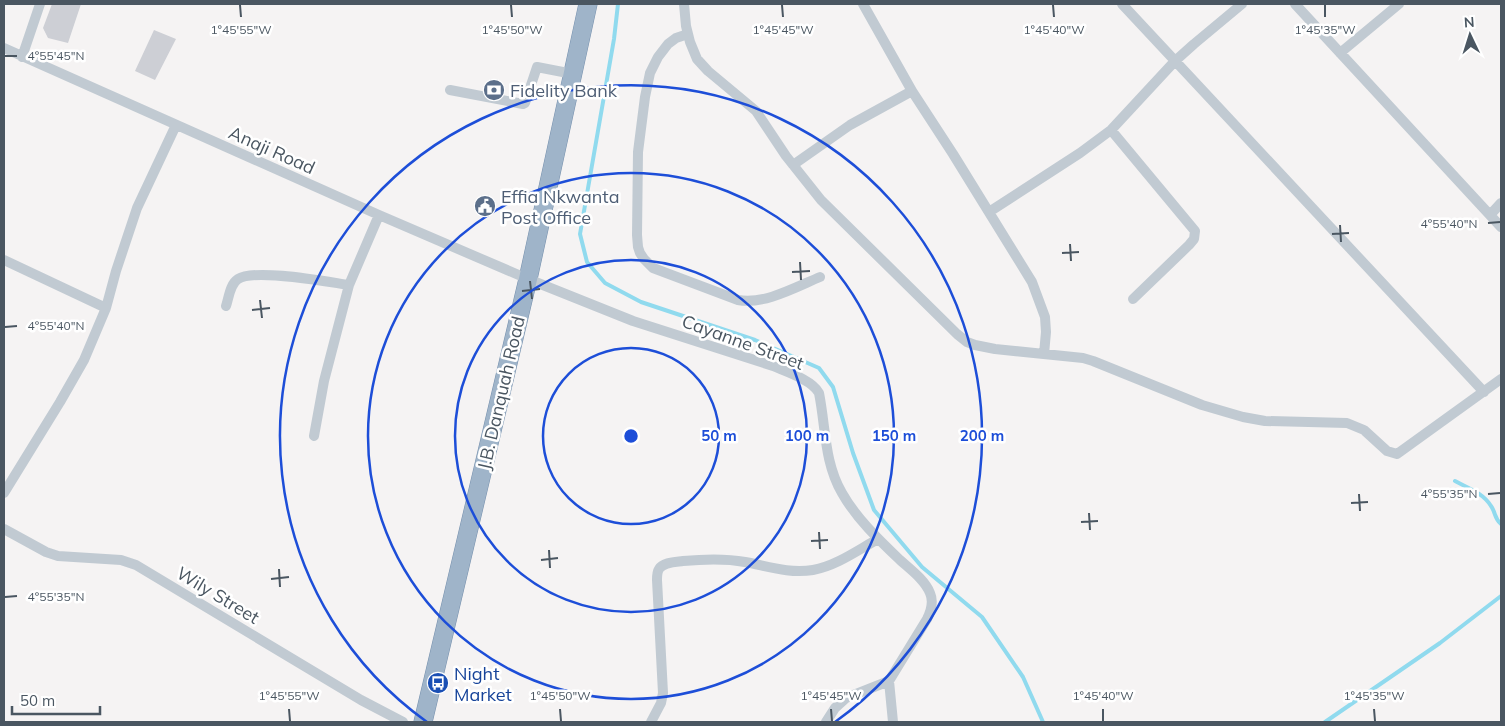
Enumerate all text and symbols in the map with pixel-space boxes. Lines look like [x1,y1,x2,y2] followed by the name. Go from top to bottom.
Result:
[1445,10,1495,60] north arrow
[1463,13,1475,31] text: N
[210,22,272,37] text: 1°45'55"W
[481,22,543,37] text: 1°45'50"W
[752,22,814,37] text: 1°45'45"W
[1023,22,1085,37] text: 1°45'40"W
[1294,22,1356,37] text: 1°45'35"W
[28,48,84,63] text: 4°55'45"N
[482,78,506,102] bank icon: Fidelity Bank
[510,79,618,102] place label: Fidelity Bank
[225,121,319,179] street label: Anaji Road
[501,185,619,229] place label: Effia Nkwanta Post Office
[473,194,497,218] public building icon: Effia Nkwanta Post Office
[1421,216,1477,231] text: 4°55'40"N
[679,309,807,375] street label: Cayanne Street
[472,314,530,472] street label: J.B. Danquah Road
[28,318,84,333] text: 4°55'40"N
[701,426,737,445] text: 50 m
[785,426,829,445] text: 100 m
[872,426,916,445] text: 150 m
[960,426,1004,445] text: 200 m
[622,427,640,445] centre of rings
[1421,486,1477,501] text: 4°55'35"N
[172,561,264,629] street label: Wily Street
[28,589,84,604] text: 4°55'35"N
[454,662,512,706] place label: Night Market
[426,671,450,695] bus stop icon: Night Market
[12,684,100,716] scale bar
[258,688,320,703] text: 1°45'55"W
[529,688,591,703] text: 1°45'50"W
[800,688,862,703] text: 1°45'45"W
[1072,688,1134,703] text: 1°45'40"W
[1343,688,1405,703] text: 1°45'35"W
[20,691,55,710] text: 50 m

